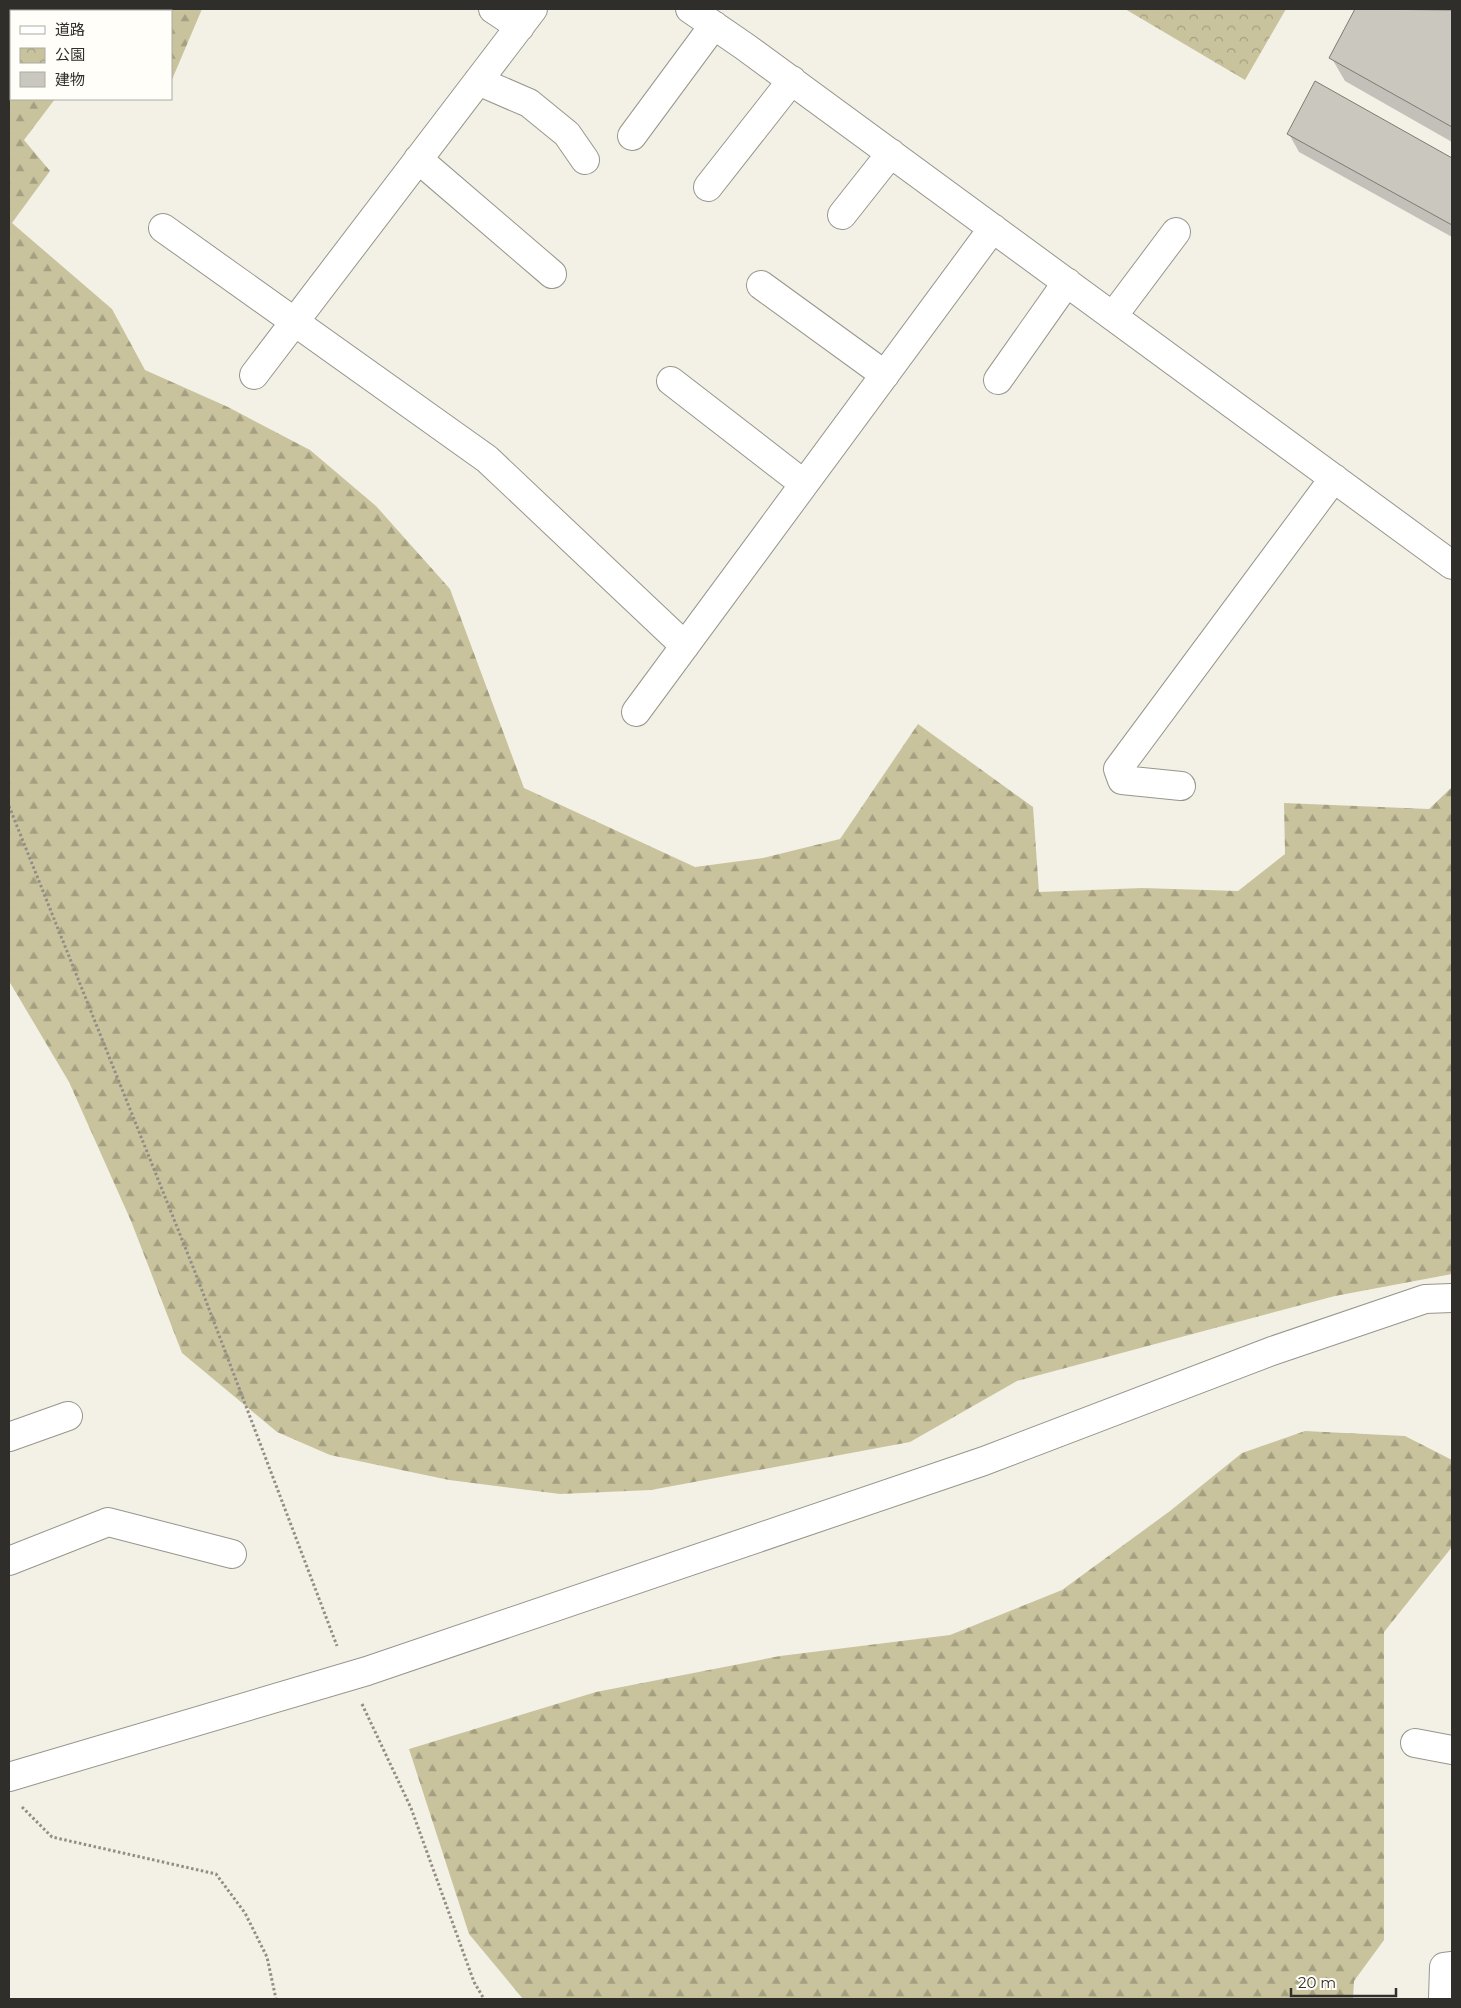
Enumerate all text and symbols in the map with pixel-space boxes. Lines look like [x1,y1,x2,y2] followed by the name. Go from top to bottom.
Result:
[10,10,172,100] legend
[55,20,85,39] text: 道路
[55,45,85,64] text: 公園
[55,70,85,89] text: 建物
[1291,1966,1396,1998] scale bar
[1298,1973,1336,1992] text: 20 m

